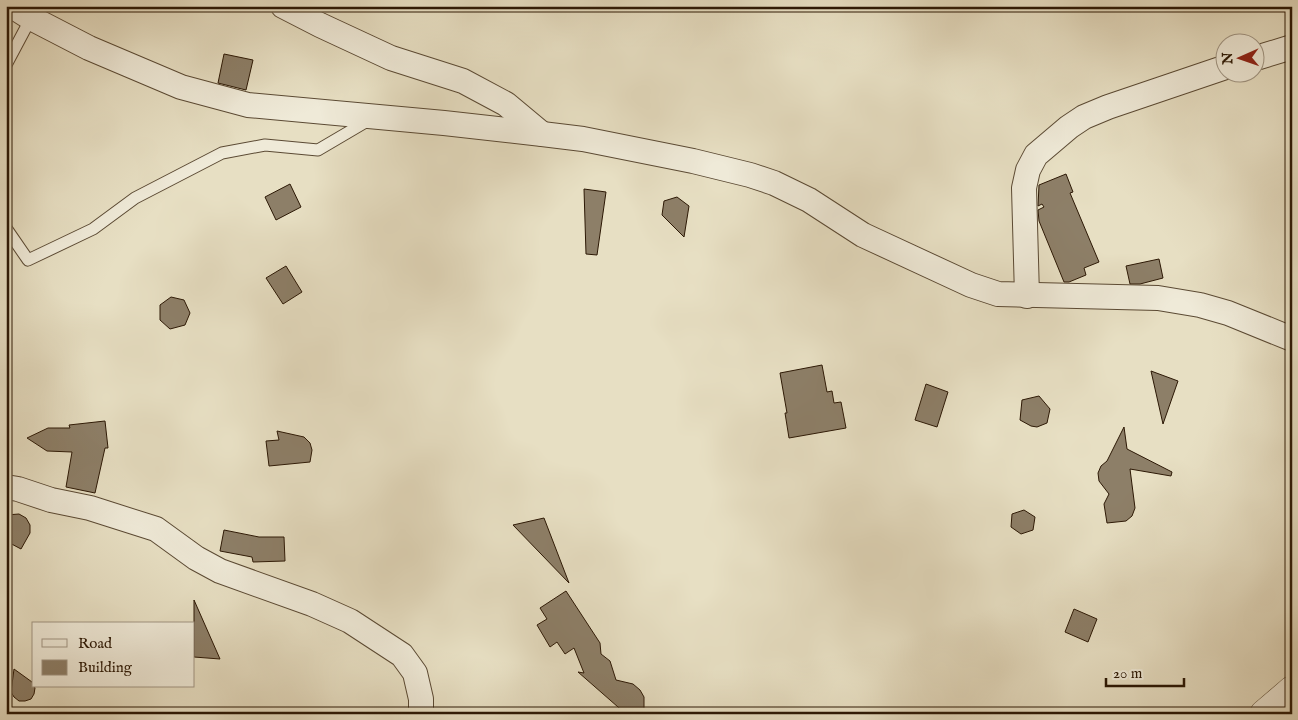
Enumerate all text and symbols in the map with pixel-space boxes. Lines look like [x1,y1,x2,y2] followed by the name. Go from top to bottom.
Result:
[1216,32,1266,82] north arrow
[1219,52,1237,66] text: N
[32,622,195,688] legend
[78,634,113,653] text: Road
[1106,655,1183,687] scale bar
[78,658,133,677] text: Building
[1113,664,1143,683] text: 20 m

